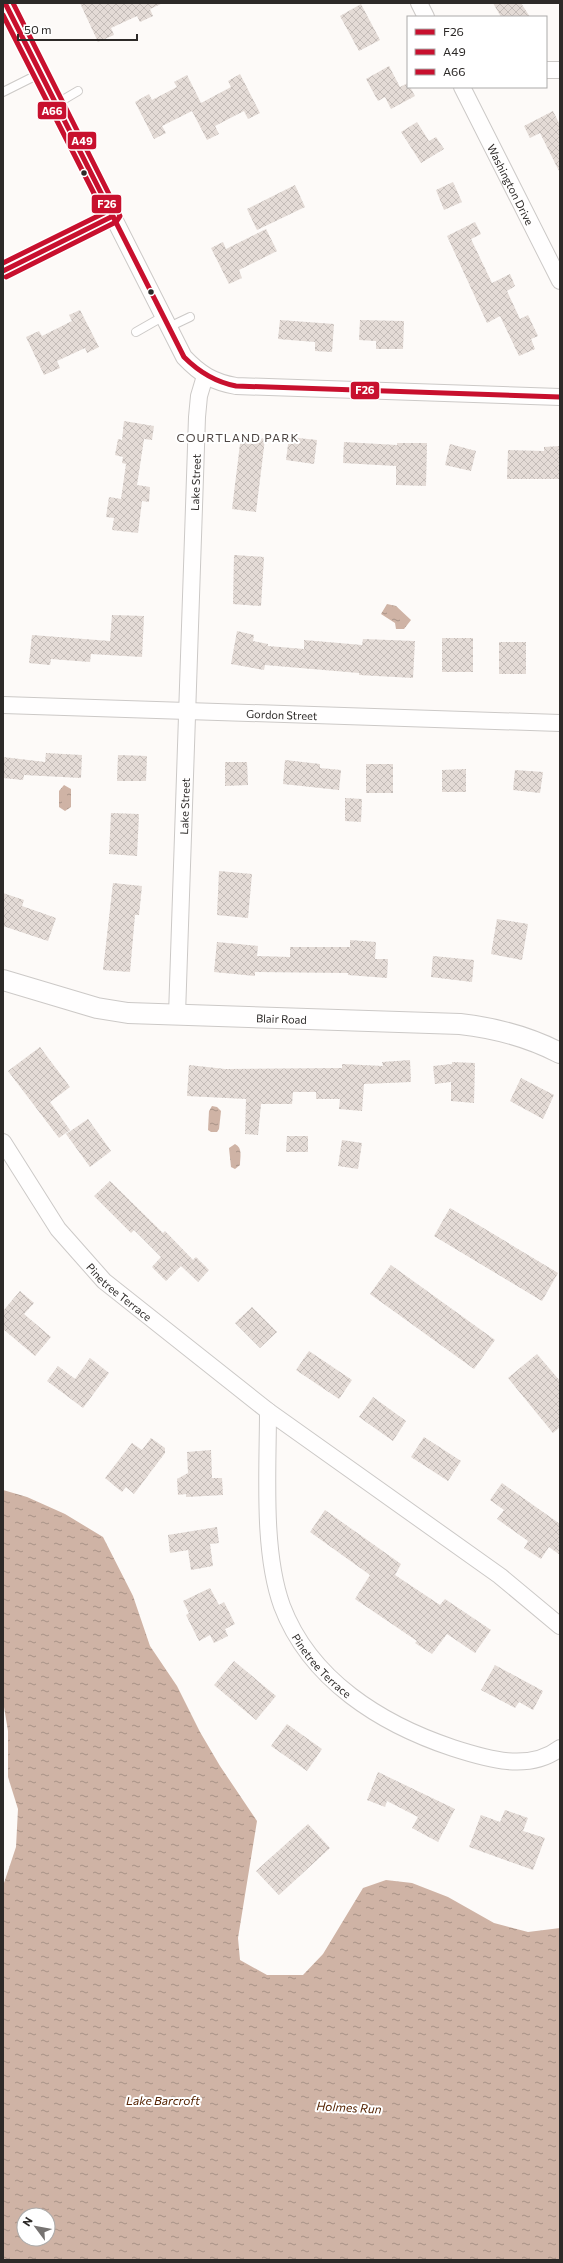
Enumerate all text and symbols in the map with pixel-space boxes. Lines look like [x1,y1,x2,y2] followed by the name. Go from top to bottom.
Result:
[18,16,137,42] scale bar
[407,16,547,88] legend
[24,22,52,36] text: 50 m
[443,24,464,38] text: F26
[443,44,466,58] text: A49
[443,64,466,78] text: A66
[37,101,67,120] line badge: A66
[41,104,63,117] text: A66
[67,131,97,150] line badge: A49
[71,134,93,147] text: A49
[485,142,537,227] street label: Washington Drive
[79,168,89,178] unlabelled marker
[91,194,122,214] line badge: F26
[97,197,117,210] text: F26
[146,287,156,297] unlabelled marker
[350,381,380,400] line badge: F26
[355,383,375,396] text: F26
[177,430,299,444] district label: COURTLAND PARK
[187,453,202,511] street label: Lake Street
[246,706,318,722] street label: Gordon Street
[177,777,191,835] street label: Lake Street
[256,1011,307,1025] street label: Blair Road
[84,1260,155,1323] street label: Pinetree Terrace
[290,1631,354,1700] street label: Pinetree Terrace
[126,2093,201,2107] water label: Lake Barcroft
[316,2098,382,2116] water label: Holmes Run
[16,2207,56,2247] north arrow
[19,2214,35,2228] text: N

